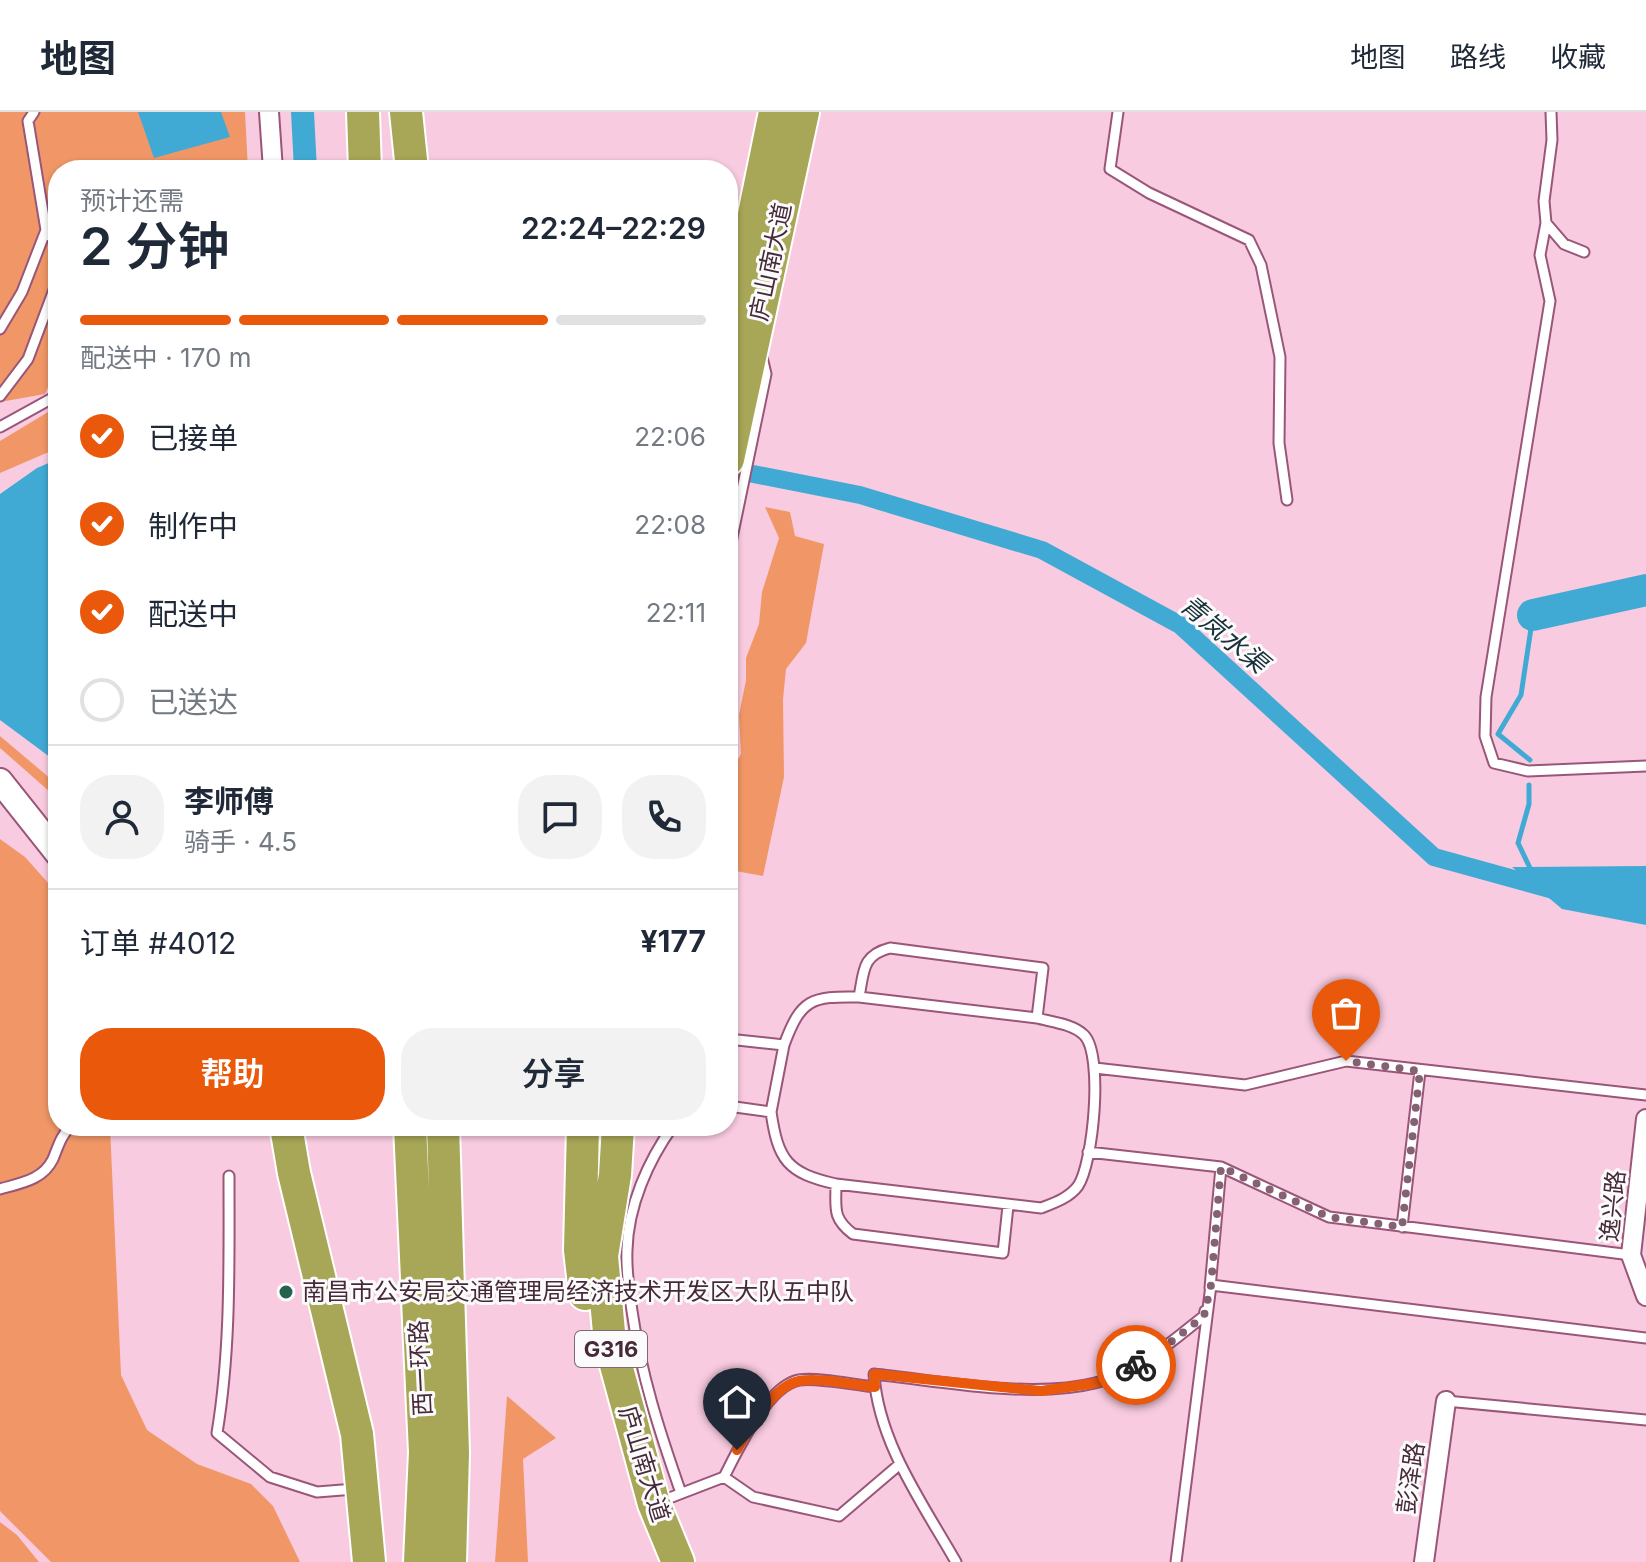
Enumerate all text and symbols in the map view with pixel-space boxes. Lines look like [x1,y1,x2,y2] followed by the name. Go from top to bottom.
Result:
[40,35,116,81] text: 地图
[1350,40,1406,74] text: 地图
[1450,40,1506,74] text: 路线
[1550,40,1606,74] text: 收藏
[80,185,184,216] text: 预计还需
[744,200,797,324] street label: 庐山南大道
[521,210,706,246] text: 22:24–22:29
[80,215,230,278] text: 2 分钟
[80,342,252,373] text: 配送中 · 170 m
[80,414,124,458] icon: check
[148,420,238,456] text: 已接单
[634,421,706,452] text: 22:06
[80,502,124,546] icon: check
[148,508,238,544] text: 制作中
[634,509,706,540] text: 22:08
[1175,588,1277,681] water label: 青岚水渠
[80,590,124,634] icon: check
[148,596,238,632] text: 配送中
[646,597,706,628] text: 22:11
[148,684,238,720] text: 已送达
[80,775,164,859] button: person
[518,775,602,859] button: chat
[622,775,706,859] button: phone
[184,783,274,819] text: 李师傅
[184,826,297,857] text: 骑手 · 4.5
[640,923,706,959] text: ¥177
[80,925,236,961] text: 订单 #4012
[1312,979,1380,1061] pin
[1324,991,1368,1035] icon: bag
[80,1028,385,1120] button: 帮助
[401,1028,706,1120] button: 分享
[1594,1169,1631,1243] street label: 逸兴路
[302,1277,854,1306] place label: 南昌市公安局交通管理局经济技术开发区大队五中队
[277,1283,295,1301] marker: 南昌市公安局交通管理局经济技术开发区大队五中队
[404,1319,437,1417] street label: 西一环路
[1096,1325,1176,1405] courier
[575,1331,647,1367] road number: G316
[1114,1343,1158,1387] icon: bike
[703,1368,771,1450] pin
[715,1380,759,1424] icon: home
[613,1402,676,1525] street label: 庐山南大道
[1391,1440,1430,1516] street label: 彭泽路

